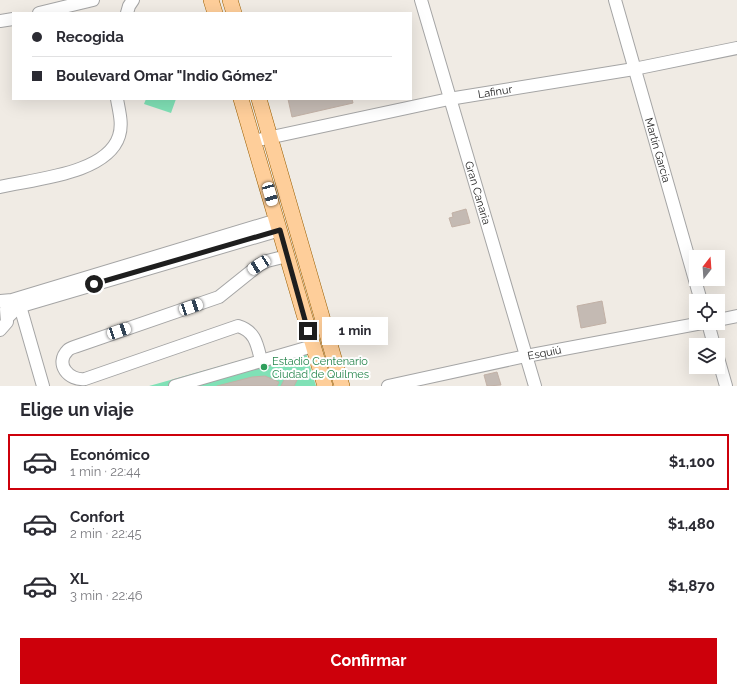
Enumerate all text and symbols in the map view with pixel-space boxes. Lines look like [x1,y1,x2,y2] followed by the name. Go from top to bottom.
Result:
[56,28,124,46] text: Recogida
[56,67,278,85] text: Boulevard Omar "Indio Gómez"
[477,82,513,101] street label: Lafinur
[642,116,673,184] street label: Martín García
[462,160,493,226] street label: Gran Canaria
[261,181,279,207] car
[689,250,725,286] north arrow
[689,250,725,374] map controls
[246,253,272,277] car
[85,275,103,293] route start
[689,294,725,330] button: locate
[178,297,204,317] car
[322,317,388,345] callout: 1 min
[106,321,132,341] car
[299,322,317,340] route end
[339,323,371,338] text: 1 min
[689,338,725,374] button: layers
[526,343,563,362] street label: Esquiú
[272,355,369,381] place label: Estadio Centenario Ciudad de Quilmes
[259,362,269,372] marker: Estadio Centenario Ciudad de Quilmes
[20,399,134,420] text: Elige un viaje
[22,444,58,480] icon: car
[70,446,150,464] text: Económico
[669,453,715,471] text: $1,100
[70,464,141,479] text: 1 min · 22:44
[22,506,58,542] icon: car
[70,508,124,526] text: Confort
[668,515,715,533] text: $1,480
[70,526,142,541] text: 2 min · 22:45
[22,568,58,604] icon: car
[70,570,88,588] text: XL
[668,577,715,595] text: $1,870
[70,588,143,603] text: 3 min · 22:46
[20,638,717,684] button: Confirmar

